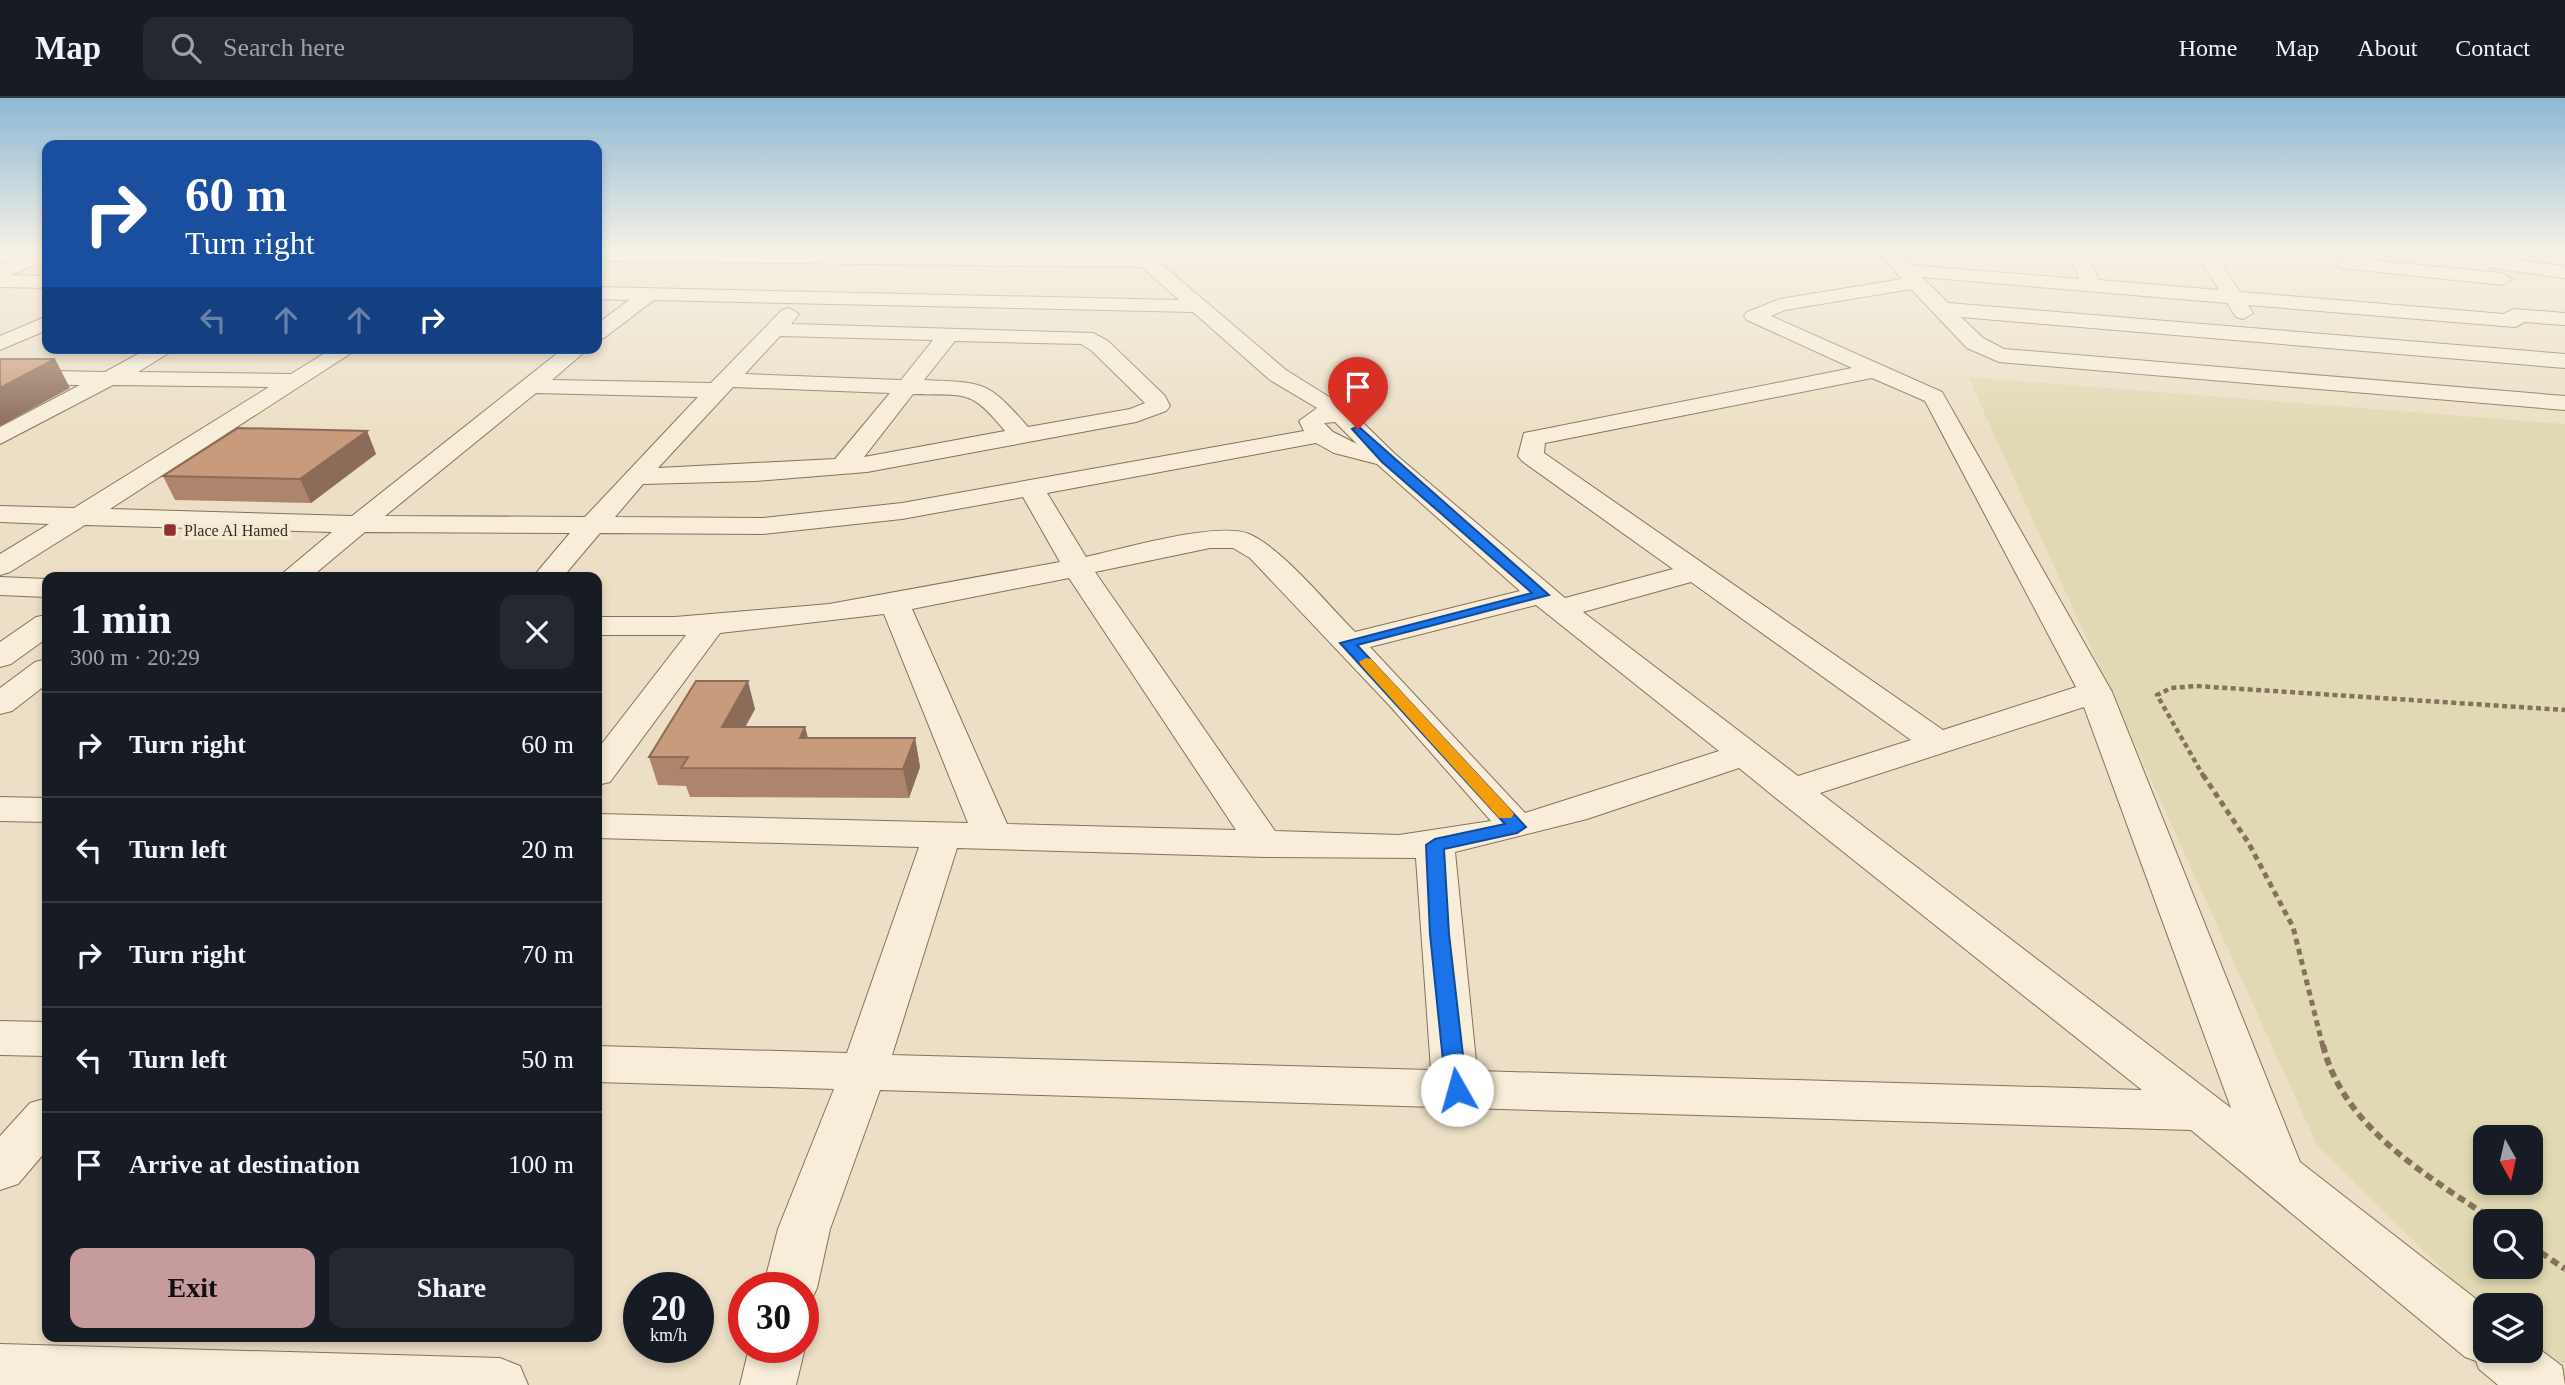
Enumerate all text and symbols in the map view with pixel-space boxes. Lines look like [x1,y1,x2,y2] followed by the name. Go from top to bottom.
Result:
[143,17,633,80] search box
[167,29,205,67] icon: search
[35,30,101,66] text: Map
[223,33,345,62] text: Search here
[2179,35,2237,61] text: Home
[2275,35,2319,61] text: Map
[2357,35,2417,61] text: About
[2455,35,2530,61] text: Contact
[185,167,287,222] text: 60 m
[70,168,161,259] icon: right
[185,225,315,261] text: Turn right
[194,301,232,339] icon: left
[267,301,305,339] icon: ahead
[340,301,378,339] icon: ahead
[413,301,451,339] icon: right
[1328,357,1388,429] pin
[1339,368,1377,406] icon: arrive
[162,522,178,538] marker: Place Al Hamed
[184,522,288,539] place label: Place Al Hamed
[500,595,574,669] button: close
[70,596,172,642] text: 1 min
[70,645,200,670] text: 300 m · 20:29
[70,726,108,764] icon: right
[129,730,246,759] text: Turn right
[521,730,574,759] text: 60 m
[70,831,108,869] icon: left
[129,835,227,864] text: Turn left
[521,835,574,864] text: 20 m
[70,936,108,974] icon: right
[129,940,246,969] text: Turn right
[521,940,574,969] text: 70 m
[70,1041,108,1079] icon: left
[129,1045,227,1074] text: Turn left
[521,1045,574,1074] text: 50 m
[1420,1053,1494,1127] position arrow
[2473,1125,2543,1195] north arrow
[2473,1125,2543,1363] map controls
[70,1146,108,1184] icon: arrive
[129,1150,360,1179] text: Arrive at destination
[508,1150,574,1179] text: 100 m
[2473,1209,2543,1279] button: search
[70,1248,315,1328] button: Exit
[329,1248,574,1328] button: Share
[728,1272,819,1363] speed limit sign: 30
[651,1289,686,1328] text: 20
[2473,1293,2543,1363] button: layers
[650,1325,687,1345] text: km/h

